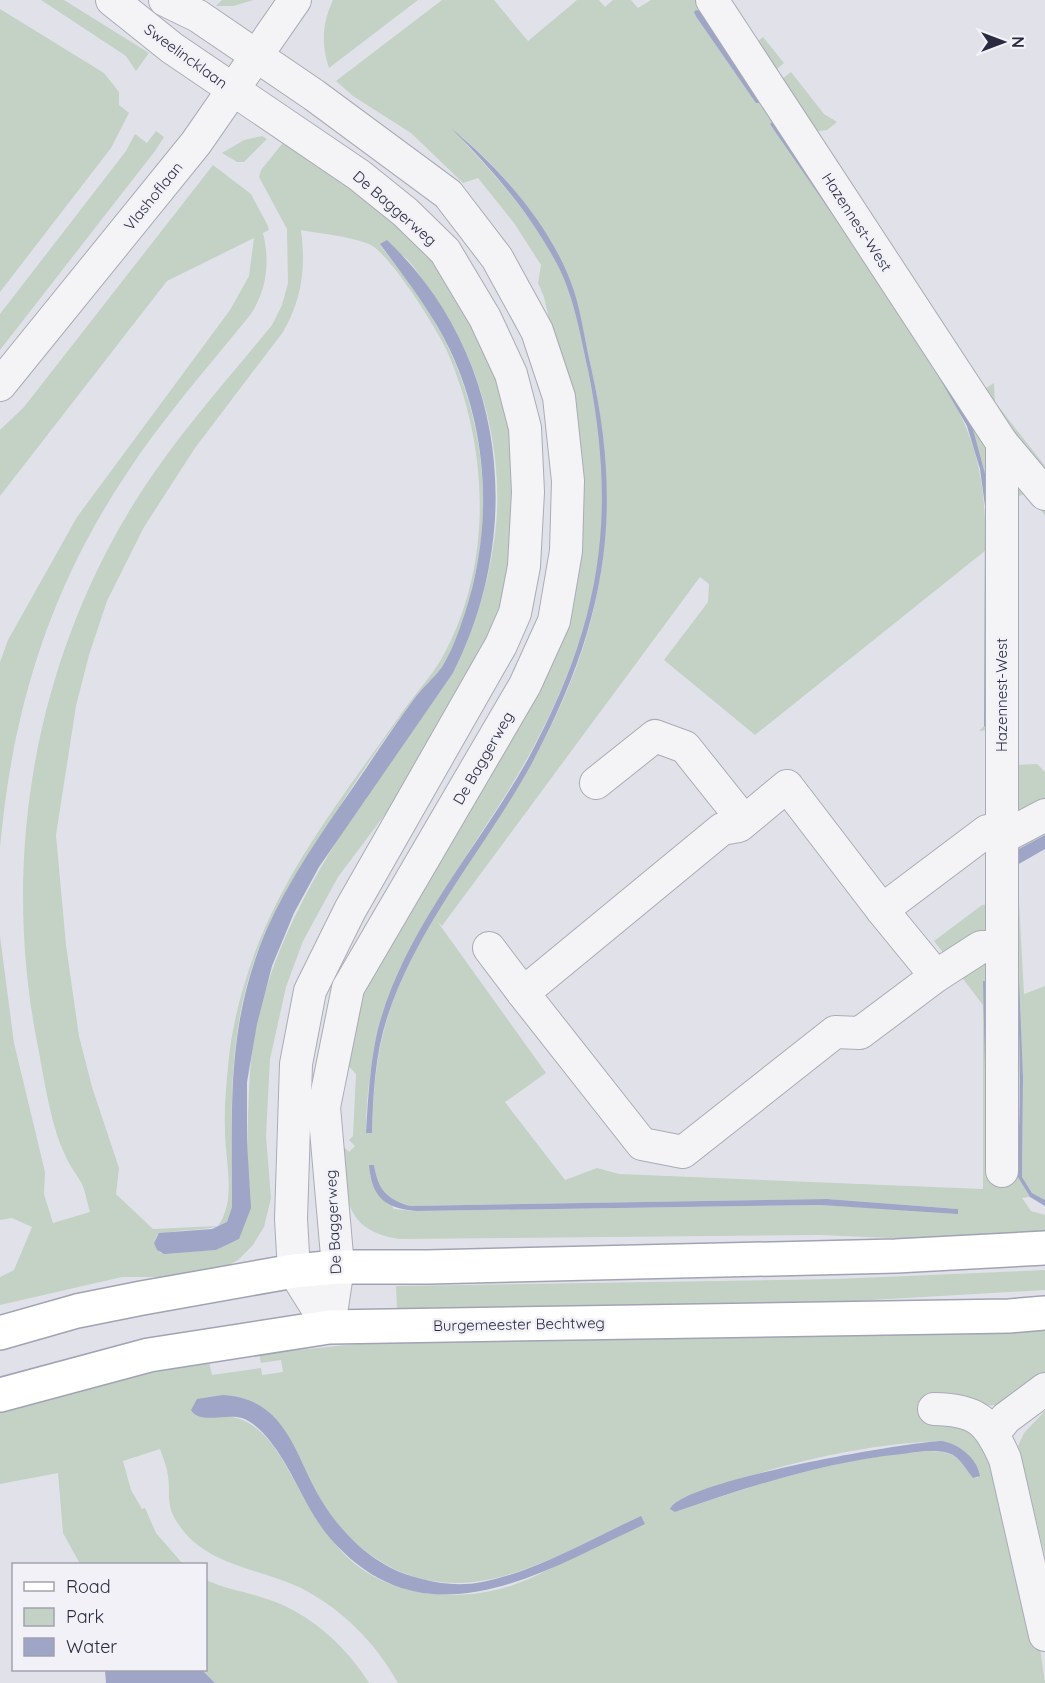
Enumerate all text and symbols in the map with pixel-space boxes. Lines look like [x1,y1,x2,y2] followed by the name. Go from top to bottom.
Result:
[973,12,1033,72] north arrow
[141,19,231,93] street label: Sweelincklaan
[1008,36,1028,48] text: N
[120,158,186,234] street label: Vlashoflaan
[349,166,441,250] street label: De Baggerweg
[818,169,896,275] street label: Hazennest-West
[992,638,1011,752] street label: Hazennest-West
[449,708,517,808] street label: De Baggerweg
[321,1169,345,1275] street label: De Baggerweg
[433,1313,605,1335] street label: Burgemeester Bechtweg
[12,1563,207,1671] legend
[66,1575,111,1598] text: Road
[66,1605,104,1628] text: Park
[66,1635,117,1658] text: Water

